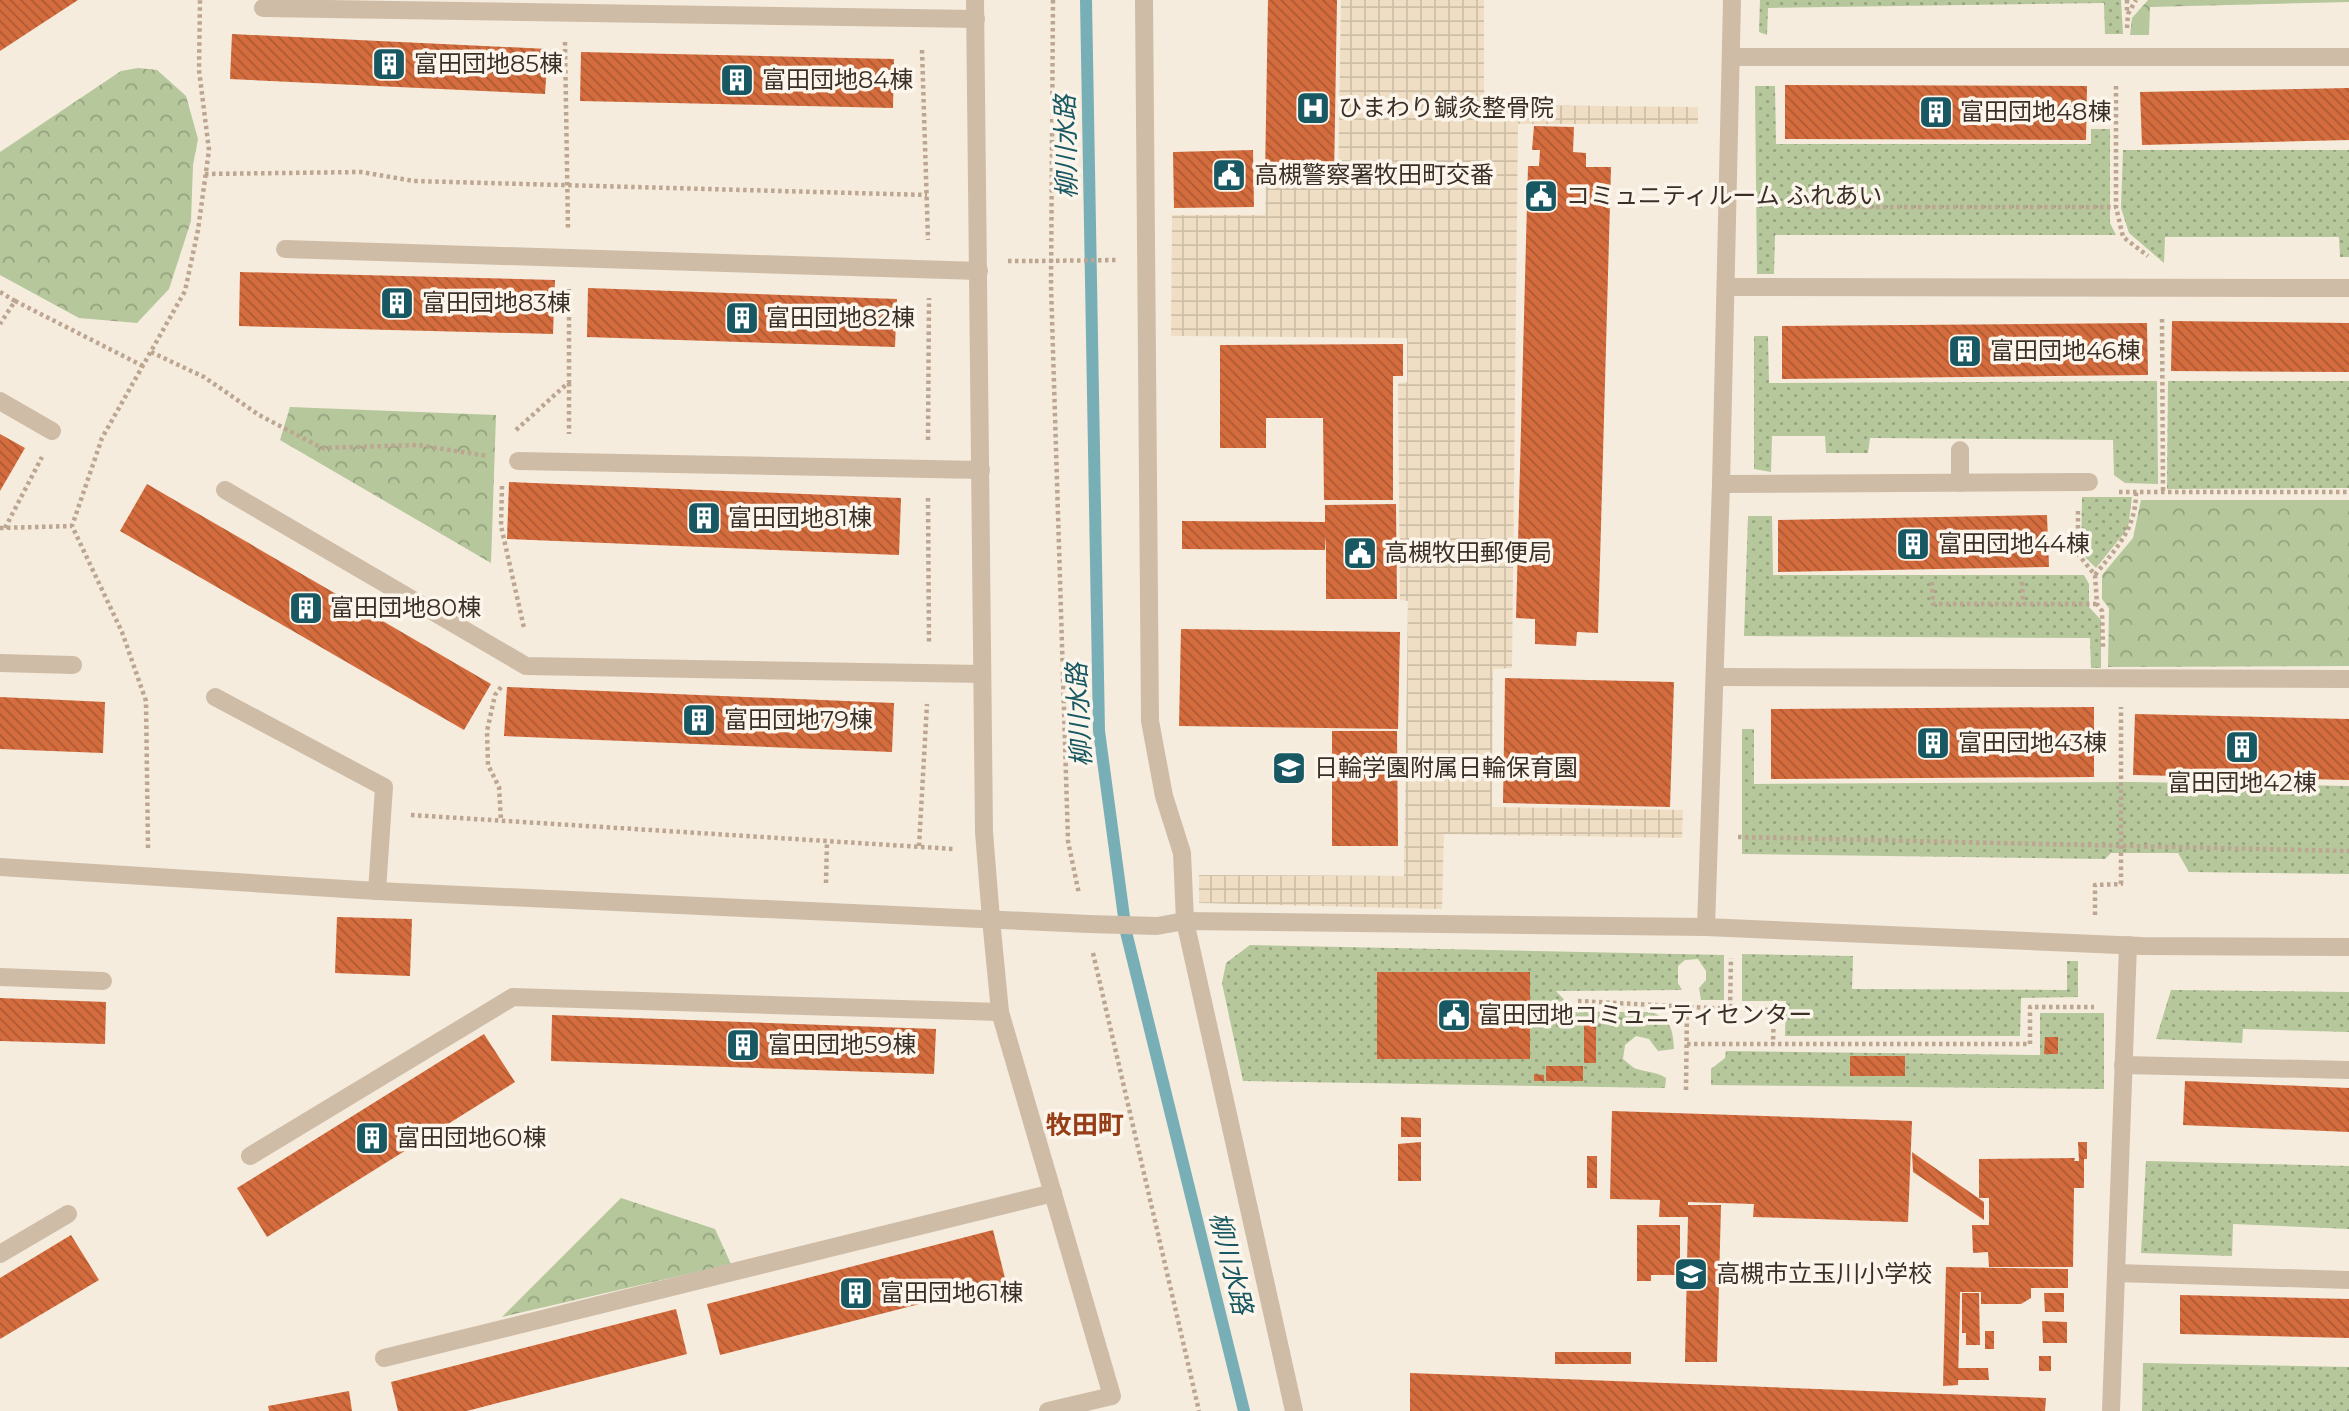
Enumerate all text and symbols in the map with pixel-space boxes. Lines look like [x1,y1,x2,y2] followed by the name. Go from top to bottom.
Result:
[370,45,408,83] building icon: 富田団地85棟
[414,49,563,78] place label: 富田団地85棟
[718,61,756,99] building icon: 富田団地84棟
[762,65,913,94] place label: 富田団地84棟
[1294,89,1332,127] hospital icon: ひまわり鍼灸整骨院
[1049,93,1083,199] water label: 柳川水路
[1338,93,1554,122] place label: ひまわり鍼灸整骨院
[1917,93,1955,131] building icon: 富田団地48棟
[1960,97,2111,126] place label: 富田団地48棟
[1210,156,1248,194] public building icon: 高槻警察署牧田町交番
[1254,160,1494,189] place label: 高槻警察署牧田町交番
[1522,177,1560,215] public building icon: コミュニティルーム ふれあい
[1566,181,1882,210] place label: コミュニティルーム ふれあい
[378,284,416,322] building icon: 富田団地83棟
[422,288,571,317] place label: 富田団地83棟
[723,299,761,337] building icon: 富田団地82棟
[766,303,915,332] place label: 富田団地82棟
[1946,332,1984,370] building icon: 富田団地46棟
[1990,336,2140,365] place label: 富田団地46棟
[685,499,723,537] building icon: 富田団地81棟
[728,503,872,532] place label: 富田団地81棟
[1894,525,1932,563] building icon: 富田団地44棟
[1938,529,2090,558] place label: 富田団地44棟
[1341,534,1379,572] public building icon: 高槻牧田郵便局
[1384,538,1552,567] place label: 高槻牧田郵便局
[287,589,325,627] building icon: 富田団地80棟
[330,593,481,622] place label: 富田団地80棟
[1060,660,1098,768] water label: 柳川水路
[680,701,718,739] building icon: 富田団地79棟
[724,705,873,734] place label: 富田団地79棟
[1914,724,1952,762] building icon: 富田団地43棟
[1958,728,2107,757] place label: 富田団地43棟
[2223,728,2261,766] building icon: 富田団地42棟
[1270,749,1308,787] school or university icon: 日輪学園附属日輪保育園
[1314,753,1578,782] place label: 日輪学園附属日輪保育園
[2167,768,2317,797] place label: 富田団地42棟
[1435,996,1473,1034] public building icon: 富田団地コミュニティセンター
[1478,1000,1813,1029] place label: 富田団地コミュニティセンター
[724,1026,762,1064] building icon: 富田団地59棟
[768,1030,916,1059] place label: 富田団地59棟
[1046,1109,1124,1141] district label: 牧田町
[353,1119,391,1157] building icon: 富田団地60棟
[396,1123,547,1152] place label: 富田団地60棟
[1203,1209,1260,1319] water label: 柳川水路
[1672,1255,1710,1293] school or university icon: 高槻市立玉川小学校
[1716,1259,1932,1288] place label: 高槻市立玉川小学校
[837,1274,875,1312] building icon: 富田団地61棟
[880,1278,1023,1307] place label: 富田団地61棟

